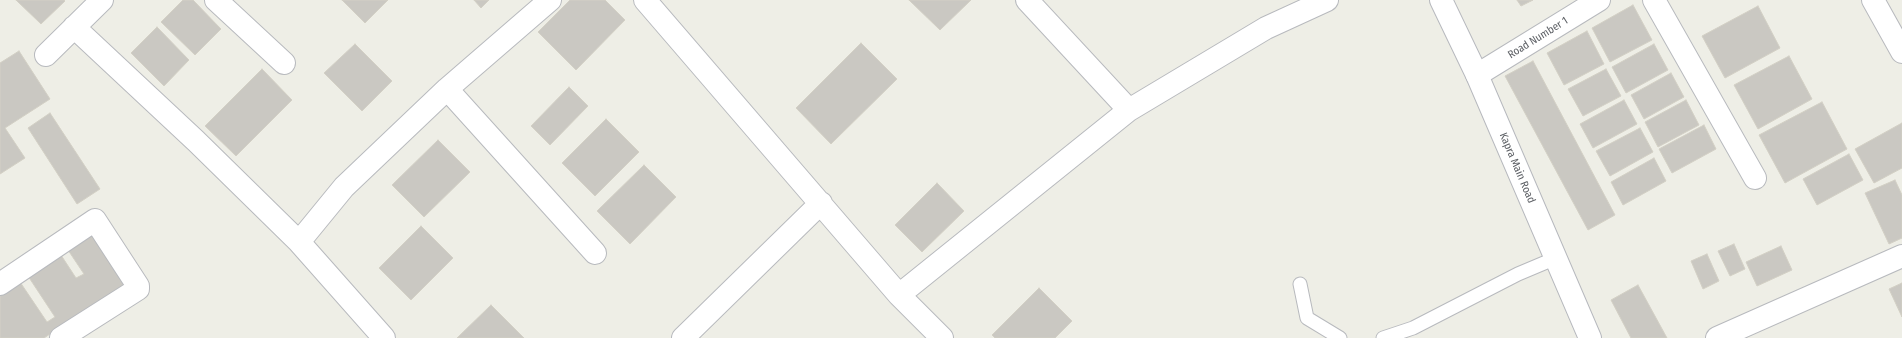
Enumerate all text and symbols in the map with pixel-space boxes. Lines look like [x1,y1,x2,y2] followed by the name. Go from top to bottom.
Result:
[1506,14,1570,62] street label: Road Number 1
[1496,131,1538,205] street label: Kapra Main Road

